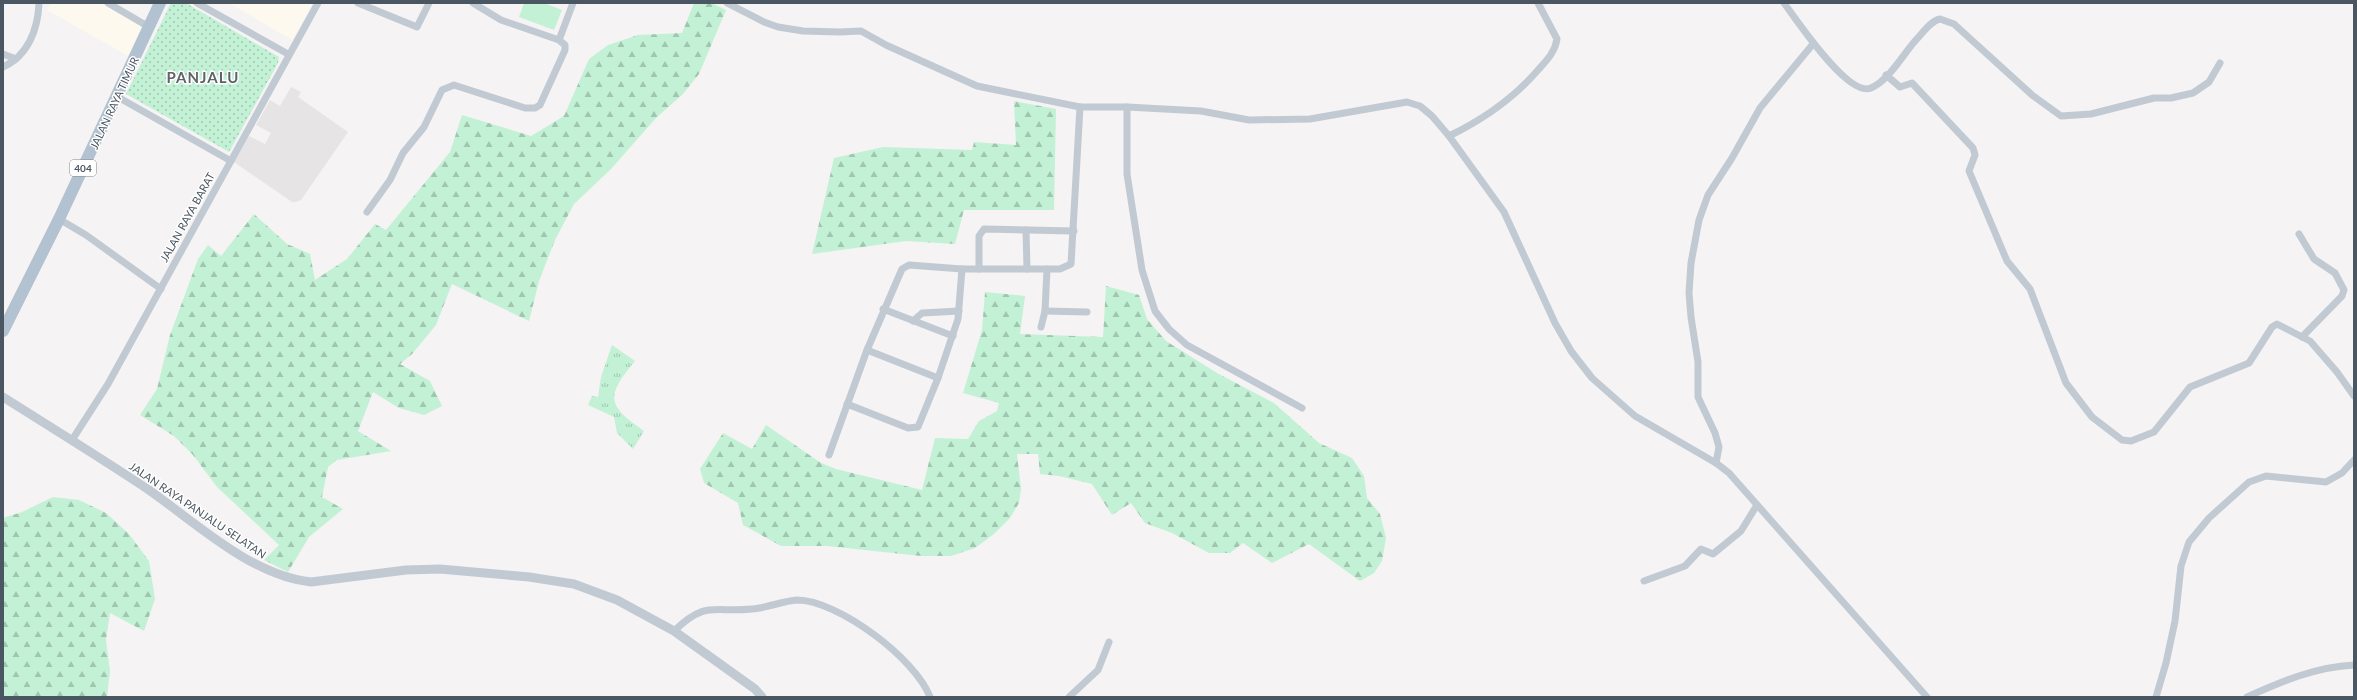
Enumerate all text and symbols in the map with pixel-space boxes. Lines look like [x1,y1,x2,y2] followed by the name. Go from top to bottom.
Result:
[87,55,141,151] street label: JALAN RAYA TIMUR
[167,68,239,86] district label: PANJALU
[70,160,96,176] road number: 404
[157,170,217,264] street label: JALAN RAYA BARAT
[127,459,269,561] street label: JALAN RAYA PANJALU SELATAN

